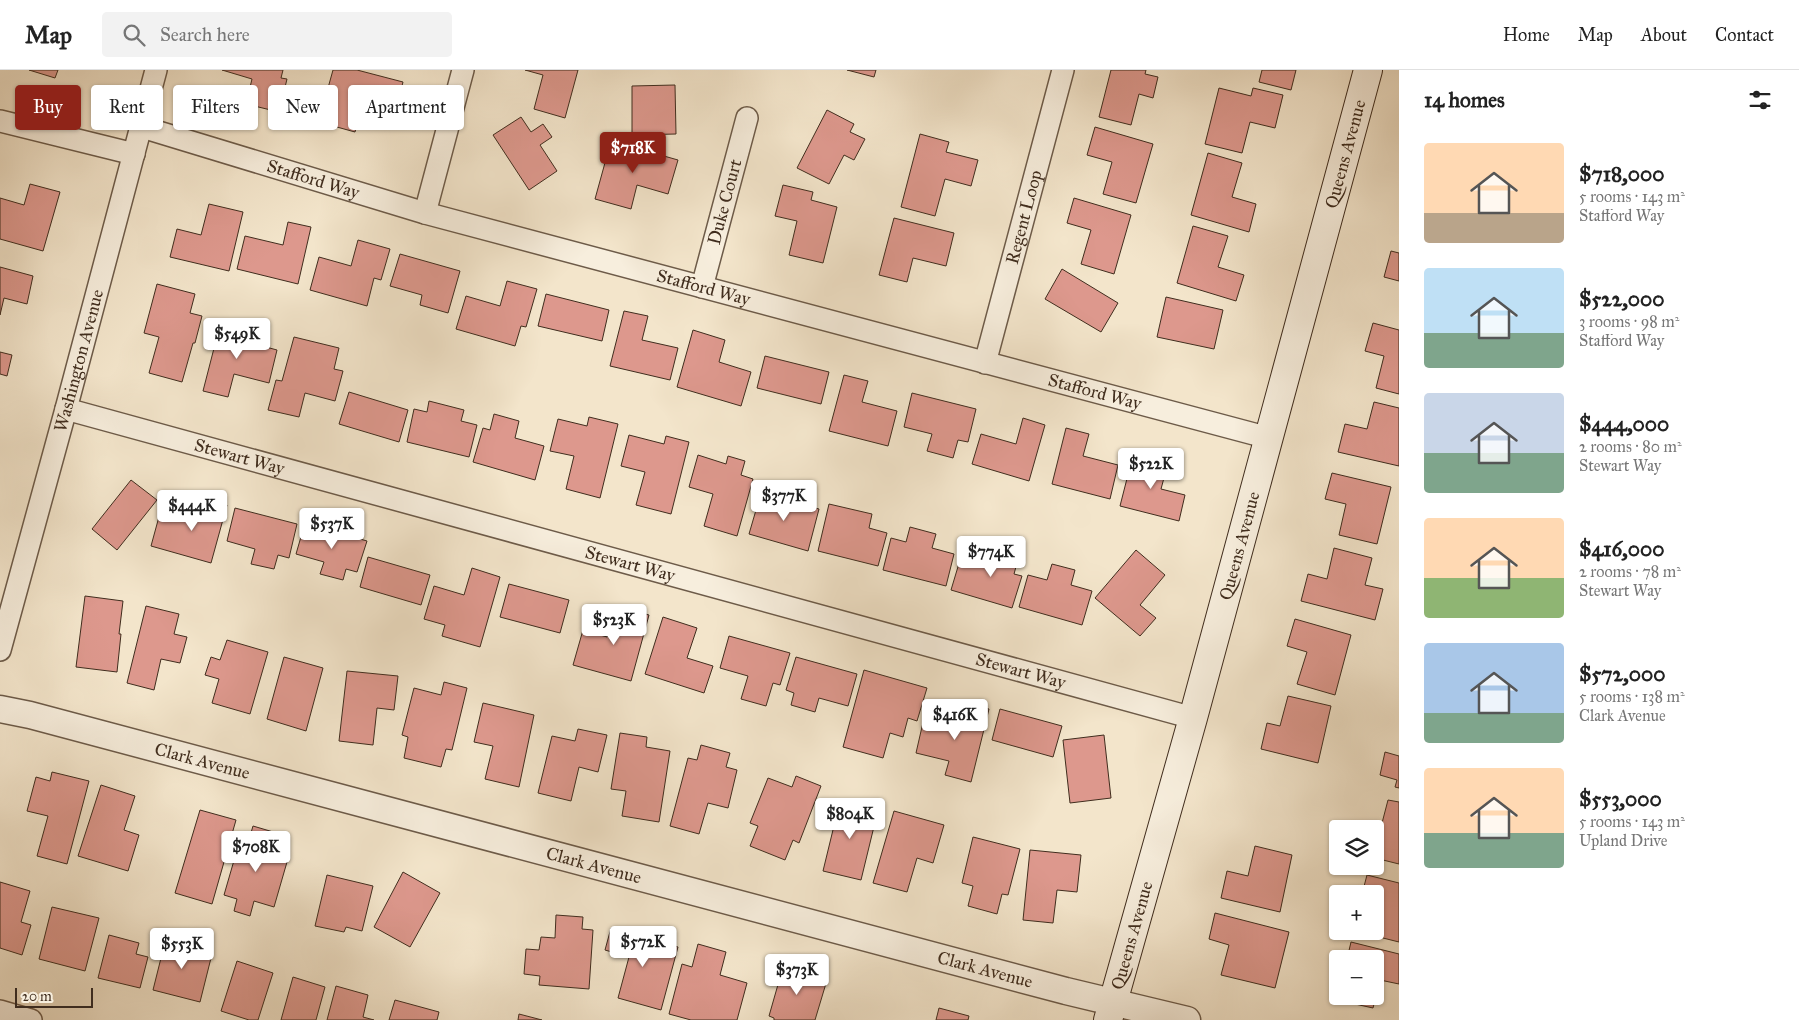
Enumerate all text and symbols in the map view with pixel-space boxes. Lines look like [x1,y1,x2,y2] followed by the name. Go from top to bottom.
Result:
[102,12,452,57] search box
[25,20,72,50] text: Map
[120,21,148,49] icon: search
[160,23,250,46] text: Search here
[1503,24,1550,46] text: Home
[1578,24,1613,46] text: Map
[1641,24,1687,46] text: About
[1715,24,1774,46] text: Contact
[15,85,81,130] chip: Buy
[91,85,163,130] chip: Rent
[173,85,258,130] chip: Filters
[268,85,338,130] chip: New
[348,85,464,130] chip: Apartment
[1746,86,1774,114] icon: filters
[1424,87,1505,113] text: 14 homes
[1320,97,1371,211] street label: Queens Avenue
[598,132,668,174] pin: $718K
[611,138,655,157] text: $718K
[264,155,363,204] street label: Stafford Way
[703,156,747,247] street label: Duke Court
[1579,161,1664,187] text: $718,000
[1464,163,1524,223] icon: home
[1001,168,1047,267] street label: Regent Loop
[1579,187,1685,206] text: 5 rooms · 143 m²
[1579,206,1664,225] text: Stafford Way
[654,264,753,310] street label: Stafford Way
[1579,286,1665,312] text: $522,000
[49,287,108,434] street label: Washington Avenue
[1464,288,1524,348] icon: home
[1579,312,1679,331] text: 3 rooms · 98 m²
[202,318,272,360] pin: $549K
[214,324,260,343] text: $549K
[1579,331,1664,350] text: Stafford Way
[1046,369,1145,415] street label: Stafford Way
[1579,411,1669,437] text: $444,000
[1464,413,1524,473] icon: home
[192,434,288,480] street label: Stewart Way
[1579,437,1682,456] text: 2 rooms · 80 m²
[1116,448,1186,490] pin: $522K
[1129,454,1173,473] text: $522K
[1579,456,1661,475] text: Stewart Way
[749,480,819,522] pin: $377K
[762,486,806,505] text: $377K
[1214,489,1265,603] street label: Queens Avenue
[157,490,227,532] pin: $444K
[168,496,216,515] text: $444K
[297,508,367,550] pin: $537K
[310,514,354,533] text: $537K
[956,536,1026,578] pin: $774K
[1579,536,1664,562] text: $416,000
[1464,538,1524,598] icon: home
[583,541,678,587] street label: Stewart Way
[968,542,1014,561] text: $774K
[1579,562,1681,581] text: 2 rooms · 78 m²
[1579,581,1661,600] text: Stewart Way
[579,604,649,646] pin: $523K
[593,610,635,629] text: $523K
[973,648,1069,694] street label: Stewart Way
[1579,661,1665,687] text: $572,000
[1464,663,1524,723] icon: home
[1579,687,1685,706] text: 5 rooms · 138 m²
[920,698,990,741] pin: $416K
[933,705,977,724] text: $416K
[1579,706,1666,725] text: Clark Avenue
[152,738,252,784] street label: Clark Avenue
[1579,786,1662,812] text: $553,000
[1464,788,1524,848] icon: home
[815,798,885,840] pin: $804K
[826,804,874,823] text: $804K
[1579,812,1685,831] text: 5 rooms · 143 m²
[1329,820,1384,1005] map controls
[1329,820,1384,875] button: layers
[221,830,291,873] pin: $708K
[1579,831,1668,850] text: Upland Drive
[232,837,280,856] text: $708K
[544,842,644,888] street label: Clark Avenue
[1106,879,1158,992] street label: Queens Avenue
[1329,885,1384,940] button: +
[608,926,678,968] pin: $572K
[147,928,217,970] pin: $553K
[621,932,665,951] text: $572K
[161,934,203,953] text: $553K
[935,946,1035,993] street label: Clark Avenue
[1329,950,1384,1005] button: −
[762,954,832,996] pin: $373K
[776,960,818,979] text: $373K
[15,985,92,1008] scale bar
[22,988,52,1005] text: 20 m

